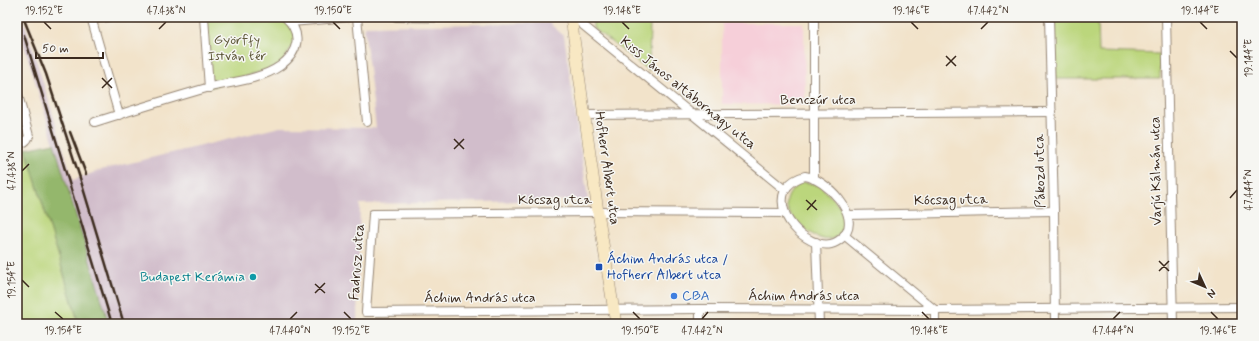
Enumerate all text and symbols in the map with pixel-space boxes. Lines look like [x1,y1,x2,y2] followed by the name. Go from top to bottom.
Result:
[25,4,63,18] text: 19.152°E
[147,4,186,18] text: 47.438°N
[314,4,352,18] text: 19.150°E
[603,4,641,18] text: 19.148°E
[892,4,930,18] text: 19.146°E
[967,4,1009,18] text: 47.442°N
[1181,4,1219,18] text: 19.144°E
[208,31,266,65] park label: Györffy István tér
[616,32,760,154] street label: Kiss János altábornagy utca
[36,34,103,60] scale bar
[1242,39,1256,77] text: 19.144°E
[42,41,69,57] text: 50 m
[780,91,856,109] street label: Benczúr utca
[590,110,624,226] street label: Hofherr Albert utca
[1146,116,1166,226] street label: Varjú Kálmán utca
[1030,133,1050,208] street label: Pákozd utca
[5,151,19,190] text: 47.438°N
[1242,169,1256,211] text: 47.444°N
[914,190,989,211] street label: Kócsag utca
[518,191,593,210] street label: Kócsag utca
[345,223,369,301] street label: Fadrusz utca
[607,250,728,284] place label: Áchim András utca / Hofherr Albert utca
[5,261,19,299] text: 19.154°E
[594,262,604,272] marker: Áchim András utca / Hofherr Albert utca
[1185,267,1225,307] north arrow
[140,268,245,286] place label: Budapest Kerámia
[248,272,258,282] marker: Budapest Kerámia
[1204,286,1219,301] text: N
[682,287,710,305] place label: CBA
[748,287,860,305] street label: Áchim András utca
[424,289,536,307] street label: Áchim András utca
[669,291,679,301] marker: CBA
[44,324,82,338] text: 19.154°E
[269,324,311,338] text: 47.440°N
[332,324,370,338] text: 19.152°E
[621,324,659,338] text: 19.150°E
[681,324,723,338] text: 47.442°N
[910,324,948,338] text: 19.148°E
[1092,324,1134,338] text: 47.444°N
[1199,324,1237,338] text: 19.146°E

